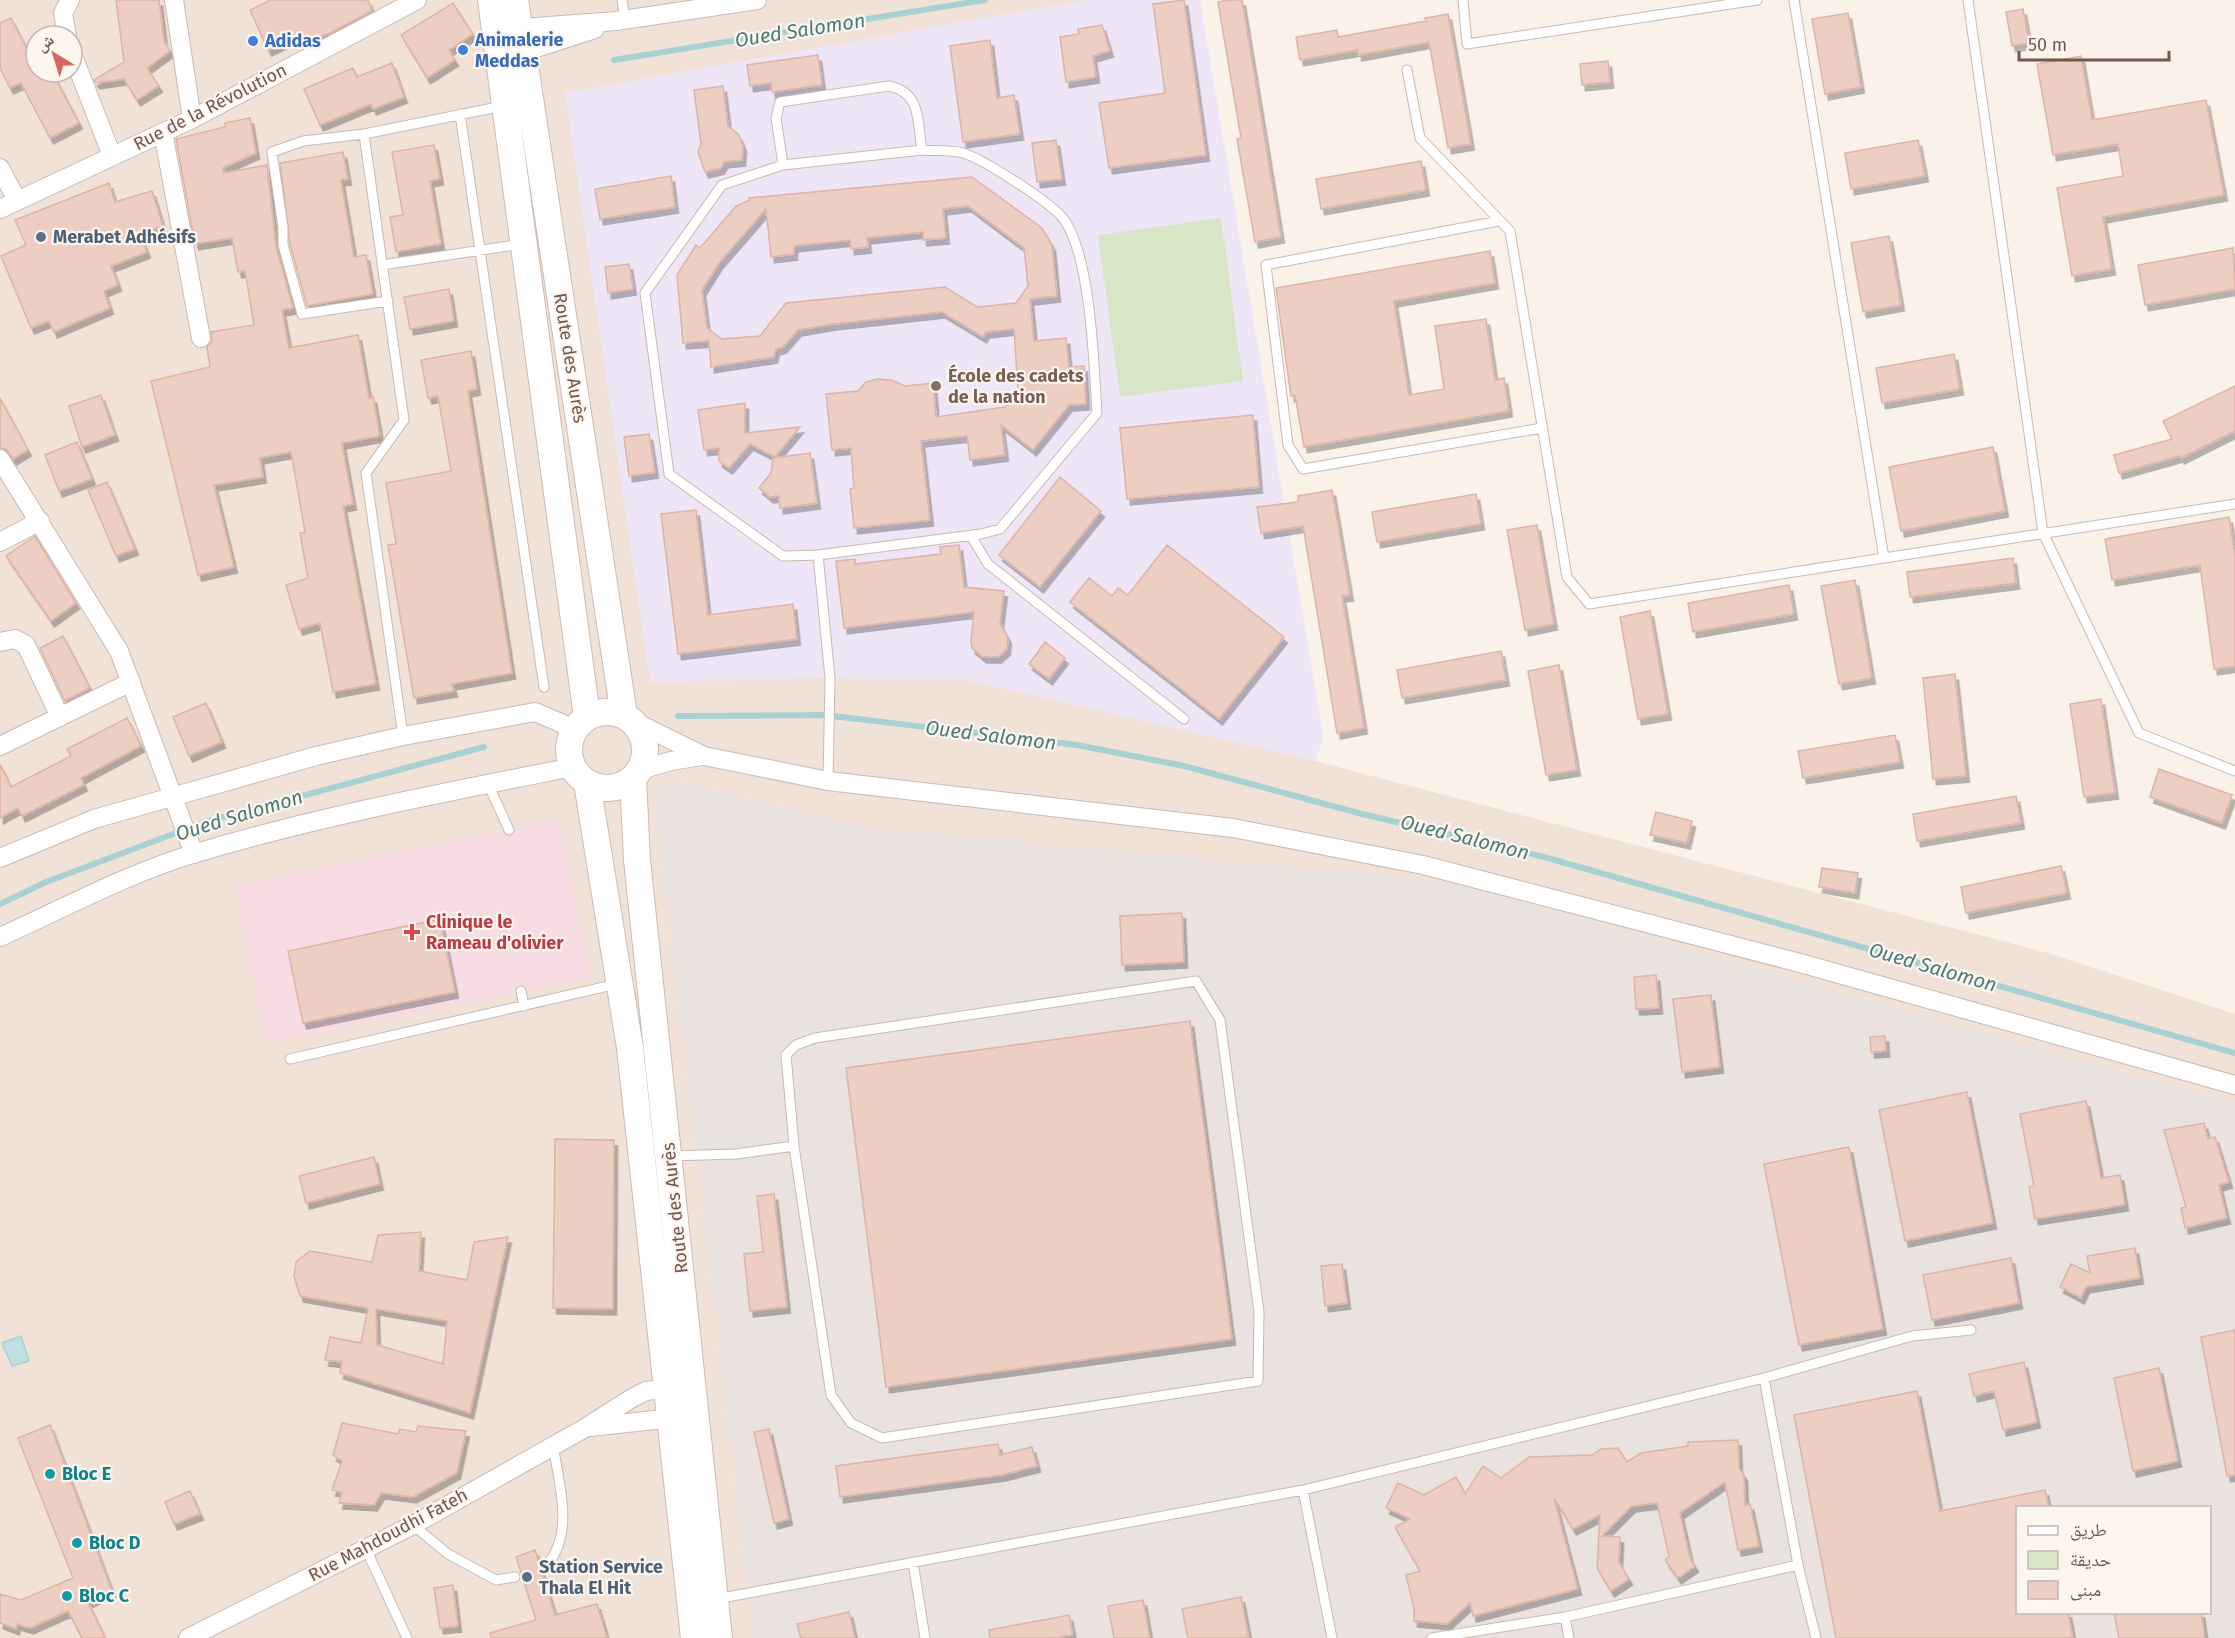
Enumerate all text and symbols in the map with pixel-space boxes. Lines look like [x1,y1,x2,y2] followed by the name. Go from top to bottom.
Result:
[733,8,867,52] water label: Oued Salomon
[24,24,84,84] north arrow
[2019,24,2169,62] scale bar
[474,29,563,72] place label: Animalerie Meddas
[33,30,58,55] text: ش
[264,30,321,52] place label: Adidas
[246,34,260,48] marker: Adidas
[2028,34,2067,56] text: 50 m
[456,43,470,57] marker: Animalerie Meddas
[130,59,290,155] street label: Rue de la Révolution
[53,226,196,248] place label: Merabet Adhésifs
[34,230,48,244] marker: Merabet Adhésifs
[549,291,591,425] street label: Route des Aurès
[948,364,1084,408] place label: École des cadets de la nation
[929,379,943,393] marker: École des cadets de la nation
[924,715,1058,755] water label: Oued Salomon
[172,784,306,846] water label: Oued Salomon
[1398,809,1532,865] water label: Oued Salomon
[426,911,564,954] place label: Clinique le Rameau d'olivier
[403,923,421,941] marker: Clinique le Rameau d'olivier
[1866,937,2000,997] water label: Oued Salomon
[657,1141,693,1275] street label: Route des Aurès
[62,1463,111,1485] place label: Bloc E
[43,1467,57,1481] marker: Bloc E
[305,1484,471,1586] street label: Rue Mahdoudhi Fateh
[2016,1506,2211,1614] legend
[2070,1519,2107,1541] text: طريق
[89,1532,141,1554] place label: Bloc D
[70,1536,84,1550] marker: Bloc D
[2070,1549,2111,1571] text: حديقة
[539,1556,663,1599] place label: Station Service Thala El Hit
[520,1570,534,1584] marker: Station Service Thala El Hit
[2070,1579,2101,1601] text: مبنى
[79,1585,130,1607] place label: Bloc C
[60,1589,74,1603] marker: Bloc C

